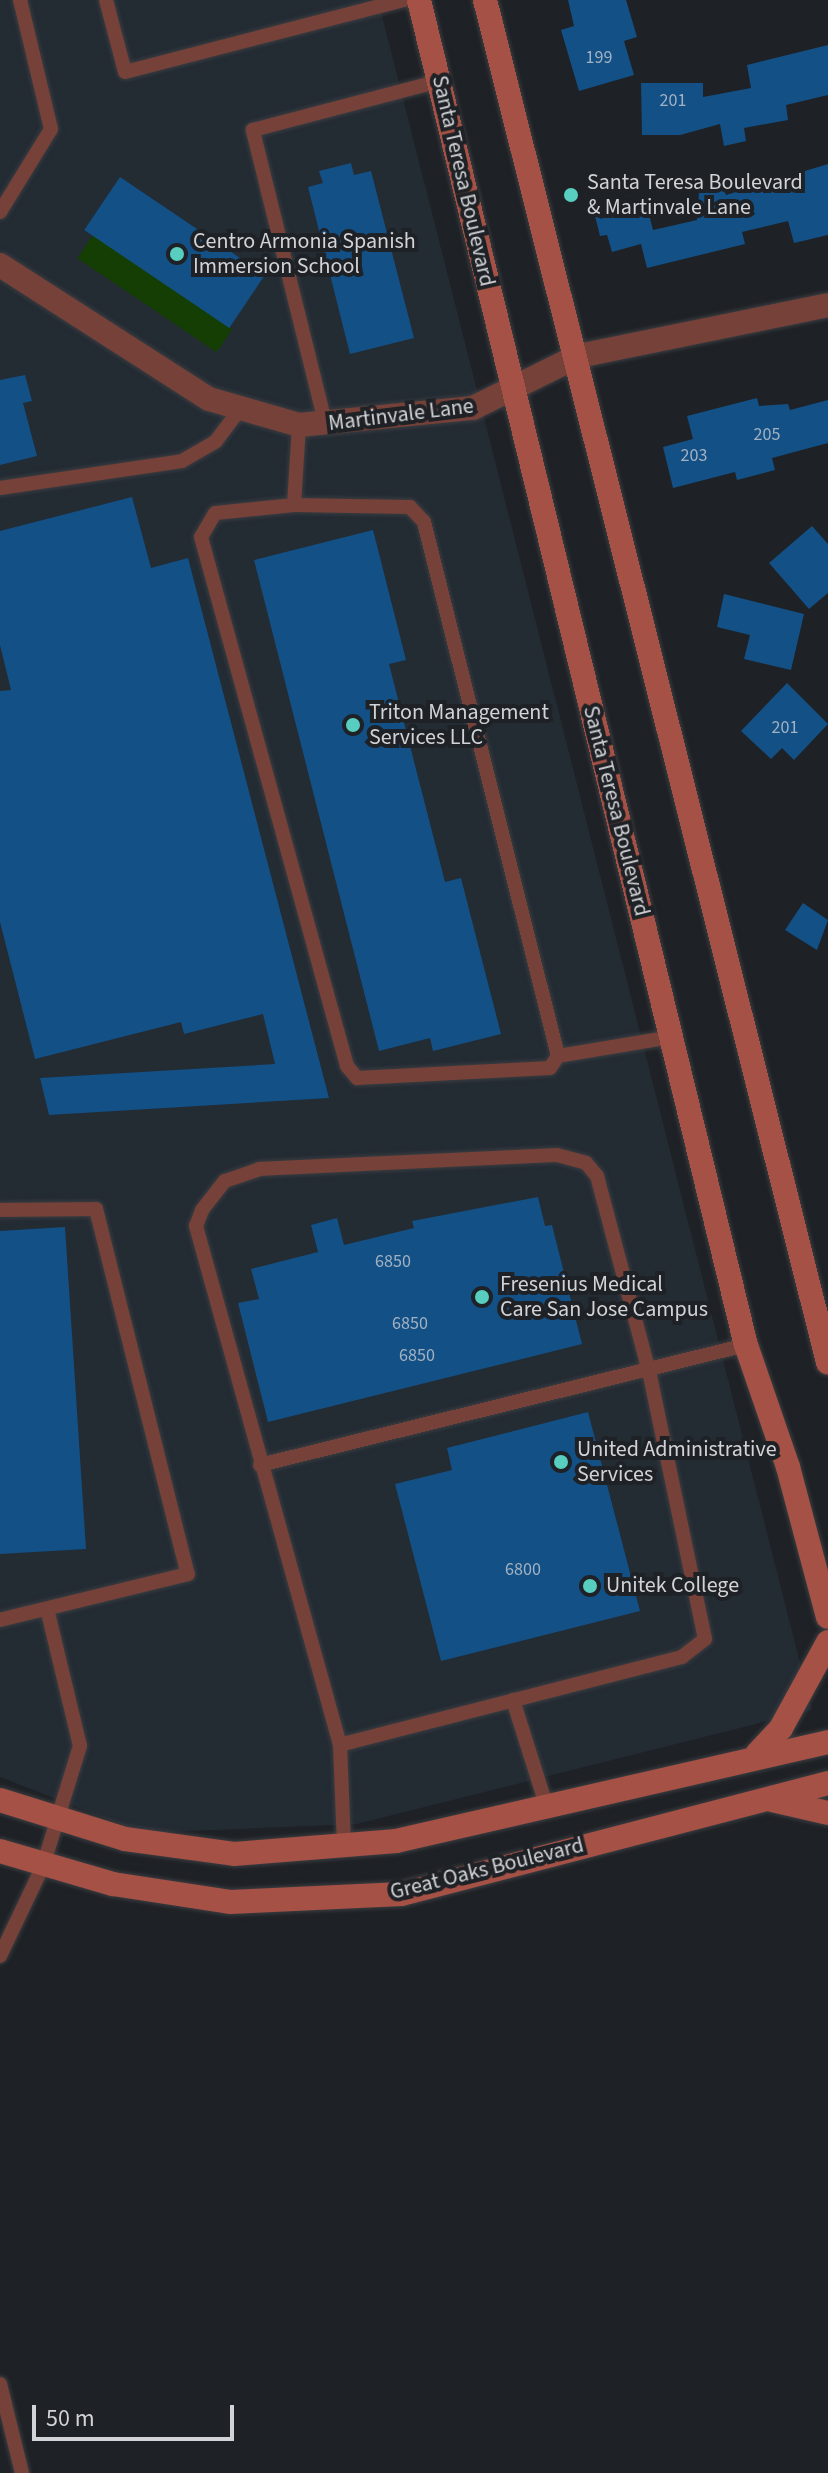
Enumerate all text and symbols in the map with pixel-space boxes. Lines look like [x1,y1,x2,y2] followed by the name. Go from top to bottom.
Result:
[586,47,612,69] house number: 199
[426,73,500,289] street label: Santa Teresa Boulevard
[660,90,686,112] house number: 201
[587,169,803,220] place label: Santa Teresa Boulevard & Martinvale Lane
[562,186,580,204] marker: Santa Teresa Boulevard & Martinvale Lane
[193,228,416,280] place label: Centro Armonia Spanish Immersion School
[168,245,186,263] marker: Centro Armonia Spanish Immersion School
[327,393,475,437] street label: Martinvale Lane
[754,424,780,446] house number: 205
[681,445,707,467] house number: 203
[369,699,549,750] place label: Triton Management Services LLC
[577,703,655,919] street label: Santa Teresa Boulevard
[344,716,362,734] marker: Triton Management Services LLC
[772,717,798,739] house number: 201
[375,1251,411,1273] house number: 6850
[500,1271,708,1322] place label: Fresenius Medical Care San Jose Campus
[471,1286,493,1308] marker: Fresenius Medical Care San Jose Campus
[392,1313,428,1335] house number: 6850
[399,1345,435,1367] house number: 6850
[577,1436,777,1488] place label: United Administrative Services
[552,1453,570,1471] marker: United Administrative Services
[505,1559,541,1581] house number: 6800
[606,1573,739,1599] place label: Unitek College
[581,1577,599,1595] marker: Unitek College
[388,1832,586,1906] street label: Great Oaks Boulevard
[36,2389,238,2439] scale bar
[46,2401,95,2436] text: 50 m

